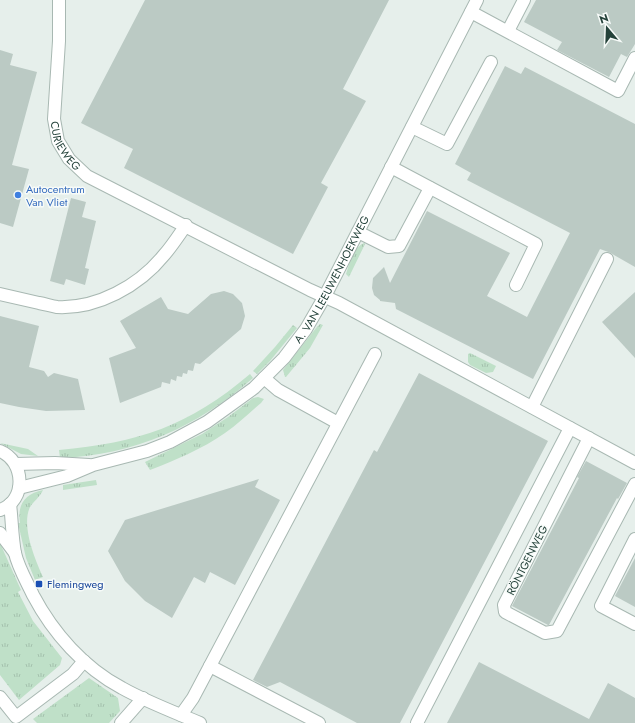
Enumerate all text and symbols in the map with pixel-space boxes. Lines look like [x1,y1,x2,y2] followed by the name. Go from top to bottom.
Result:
[587,8,627,48] north arrow
[597,10,610,28] text: N
[47,120,85,175] street label: CURIEWEG
[26,181,85,210] place label: Autocentrum Van Vliet
[13,190,23,200] marker: Autocentrum Van Vliet
[290,212,373,347] street label: A. VAN LEEUWENHOEKWEG
[503,522,552,598] street label: RÖNTGENWEG
[47,576,103,592] place label: Flemingweg
[34,579,44,589] marker: Flemingweg

